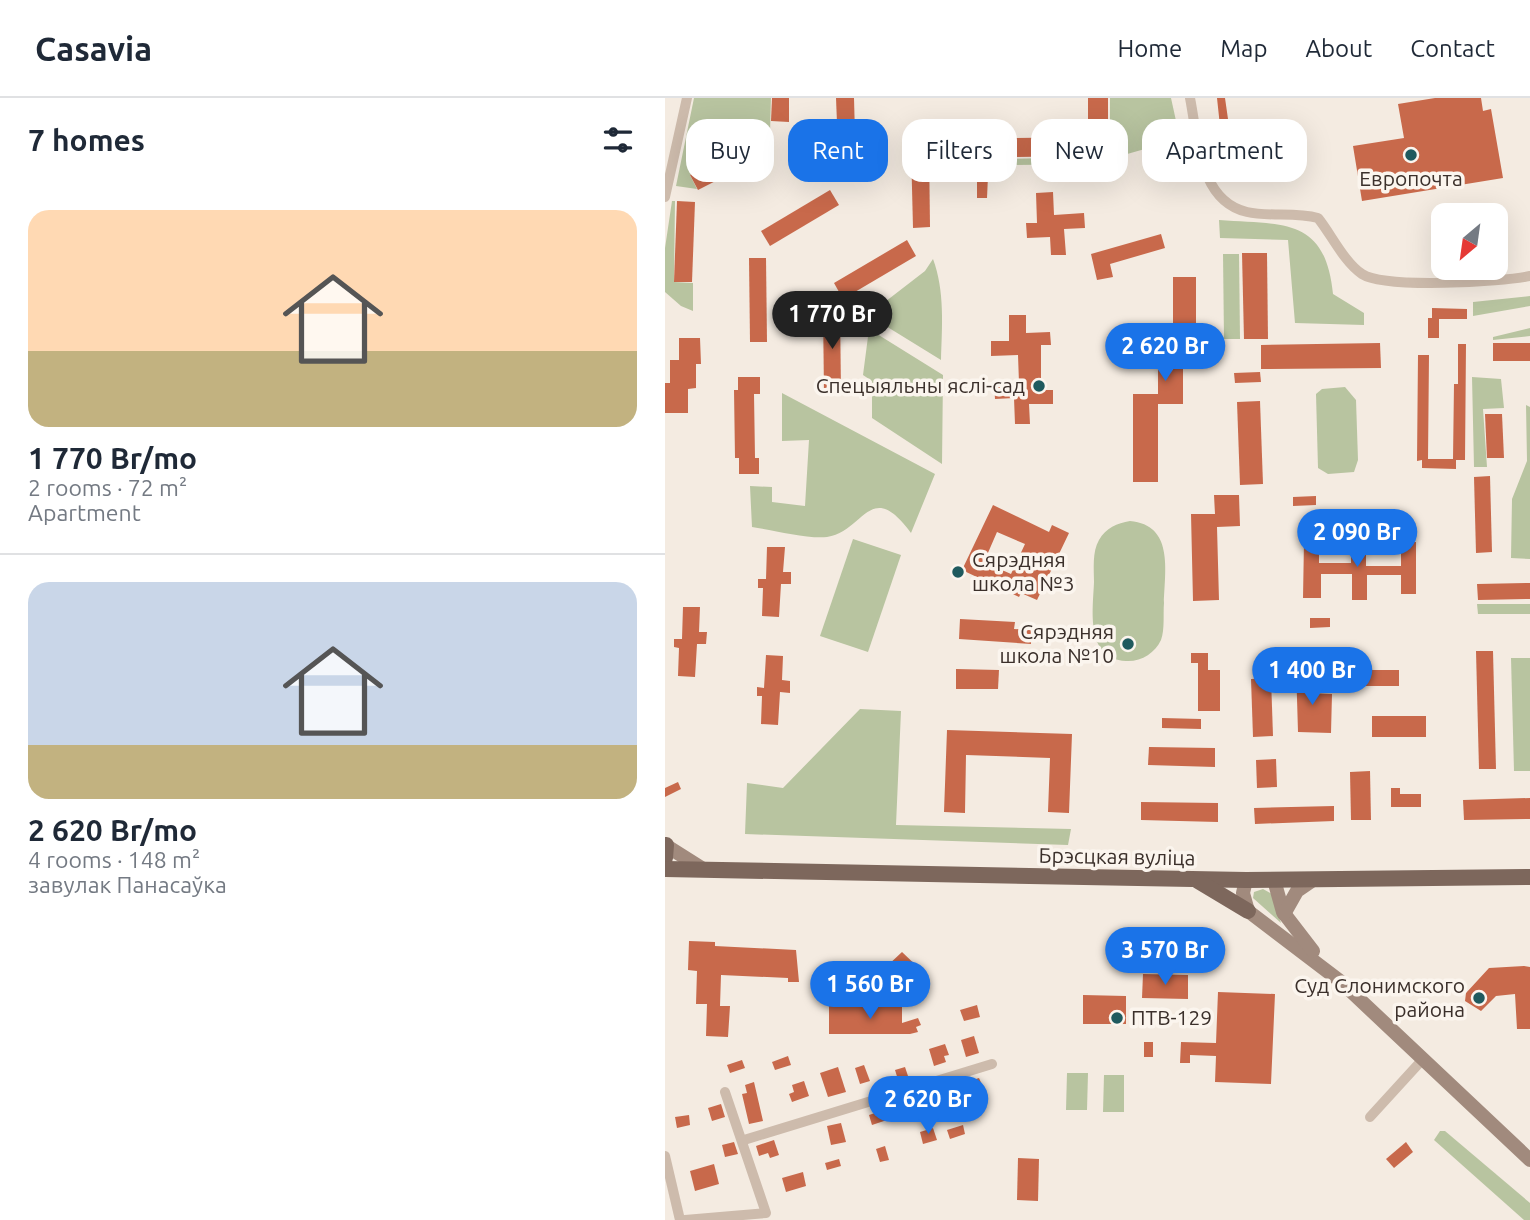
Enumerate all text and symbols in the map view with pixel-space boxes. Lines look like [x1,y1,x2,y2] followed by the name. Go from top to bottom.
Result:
[35,30,152,67] text: Casavia
[1117,35,1182,62] text: Home
[1220,35,1267,62] text: Map
[1305,35,1372,62] text: About
[1410,35,1495,62] text: Contact
[686,119,774,182] chip: Buy
[788,119,888,182] chip: Rent
[902,119,1017,182] chip: Filters
[1031,119,1128,182] chip: New
[1142,119,1307,182] chip: Apartment
[599,121,637,159] icon: filters
[28,123,145,157] text: 7 homes
[1403,147,1419,163] marker: Европочта
[1359,166,1463,190] place label: Европочта
[1431,203,1509,280] north arrow
[1431,203,1508,280] map controls
[270,256,396,382] icon: home
[760,292,904,351] pin: 1 770 Br
[788,301,876,326] text: 1 770 Br
[1093,324,1237,383] pin: 2 620 Br
[1121,333,1209,358] text: 2 620 Br
[816,373,1025,397] place label: Спецыяльны яслі-сад
[1031,378,1047,394] marker: Спецыяльны яслі-сад
[28,441,197,475] text: 1 770 Br/mo
[28,475,187,500] text: 2 rooms · 72 m²
[28,500,141,525] text: Apartment
[1285,510,1429,569] pin: 2 090 Br
[1313,519,1401,544] text: 2 090 Br
[972,547,1075,595] place label: Сярэдняя школа №3
[950,564,966,580] marker: Сярэдняя школа №3
[1000,619,1114,667] place label: Сярэдняя школа №10
[270,628,396,754] icon: home
[1120,636,1136,652] marker: Сярэдняя школа №10
[1240,648,1384,707] pin: 1 400 Br
[1268,657,1356,682] text: 1 400 Br
[28,813,197,847] text: 2 620 Br/mo
[1038,843,1196,869] street label: Брэсцкая вуліца
[28,847,200,872] text: 4 rooms · 148 m²
[28,872,227,897] text: завулак Панасаўка
[1093,928,1237,987] pin: 3 570 Br
[1121,937,1209,962] text: 3 570 Br
[798,962,942,1021] pin: 1 560 Br
[826,971,914,996] text: 1 560 Br
[1294,973,1465,1021] place label: Суд Слонимского района
[1471,990,1487,1006] marker: Суд Слонимского района
[1131,1005,1212,1029] place label: ПТВ-129
[1109,1010,1125,1026] marker: ПТВ-129
[856,1076,1000,1136] pin: 2 620 Br
[884,1086,972,1111] text: 2 620 Br

